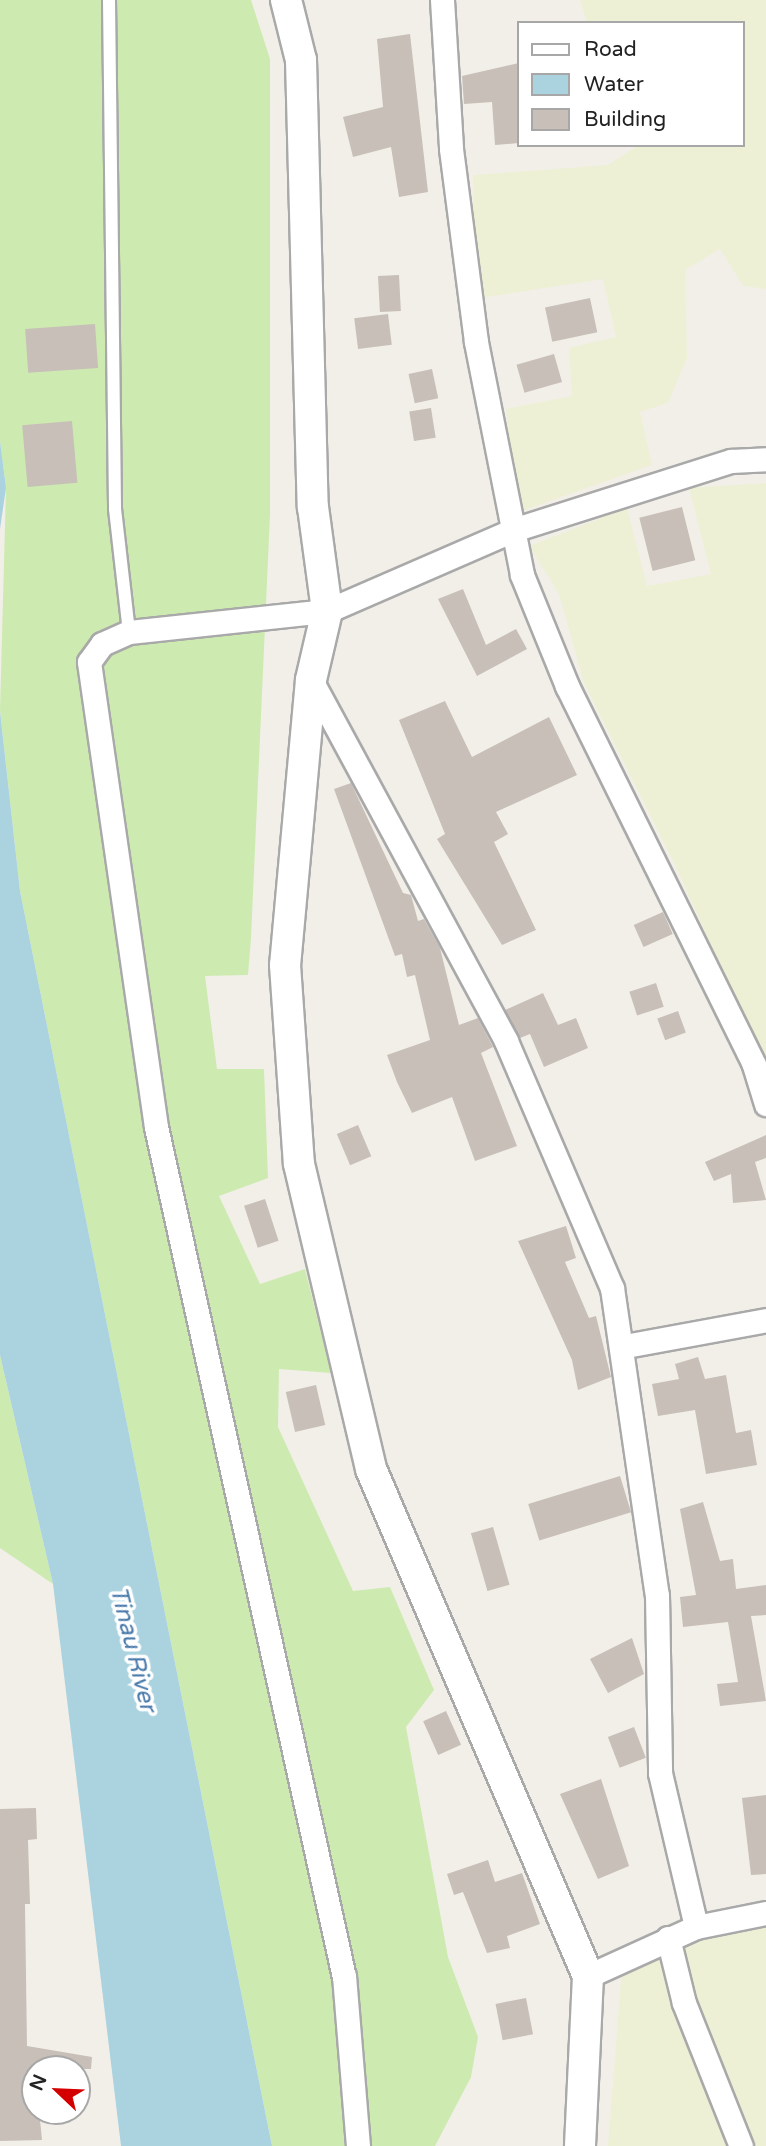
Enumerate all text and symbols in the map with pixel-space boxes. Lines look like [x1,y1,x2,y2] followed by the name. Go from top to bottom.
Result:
[518,21,745,147] legend
[584,37,637,62] text: Road
[584,72,644,97] text: Water
[584,107,666,132] text: Building
[104,1584,162,1714] water label: Tinau River
[21,2055,91,2125] north arrow
[25,2071,52,2094] text: N

